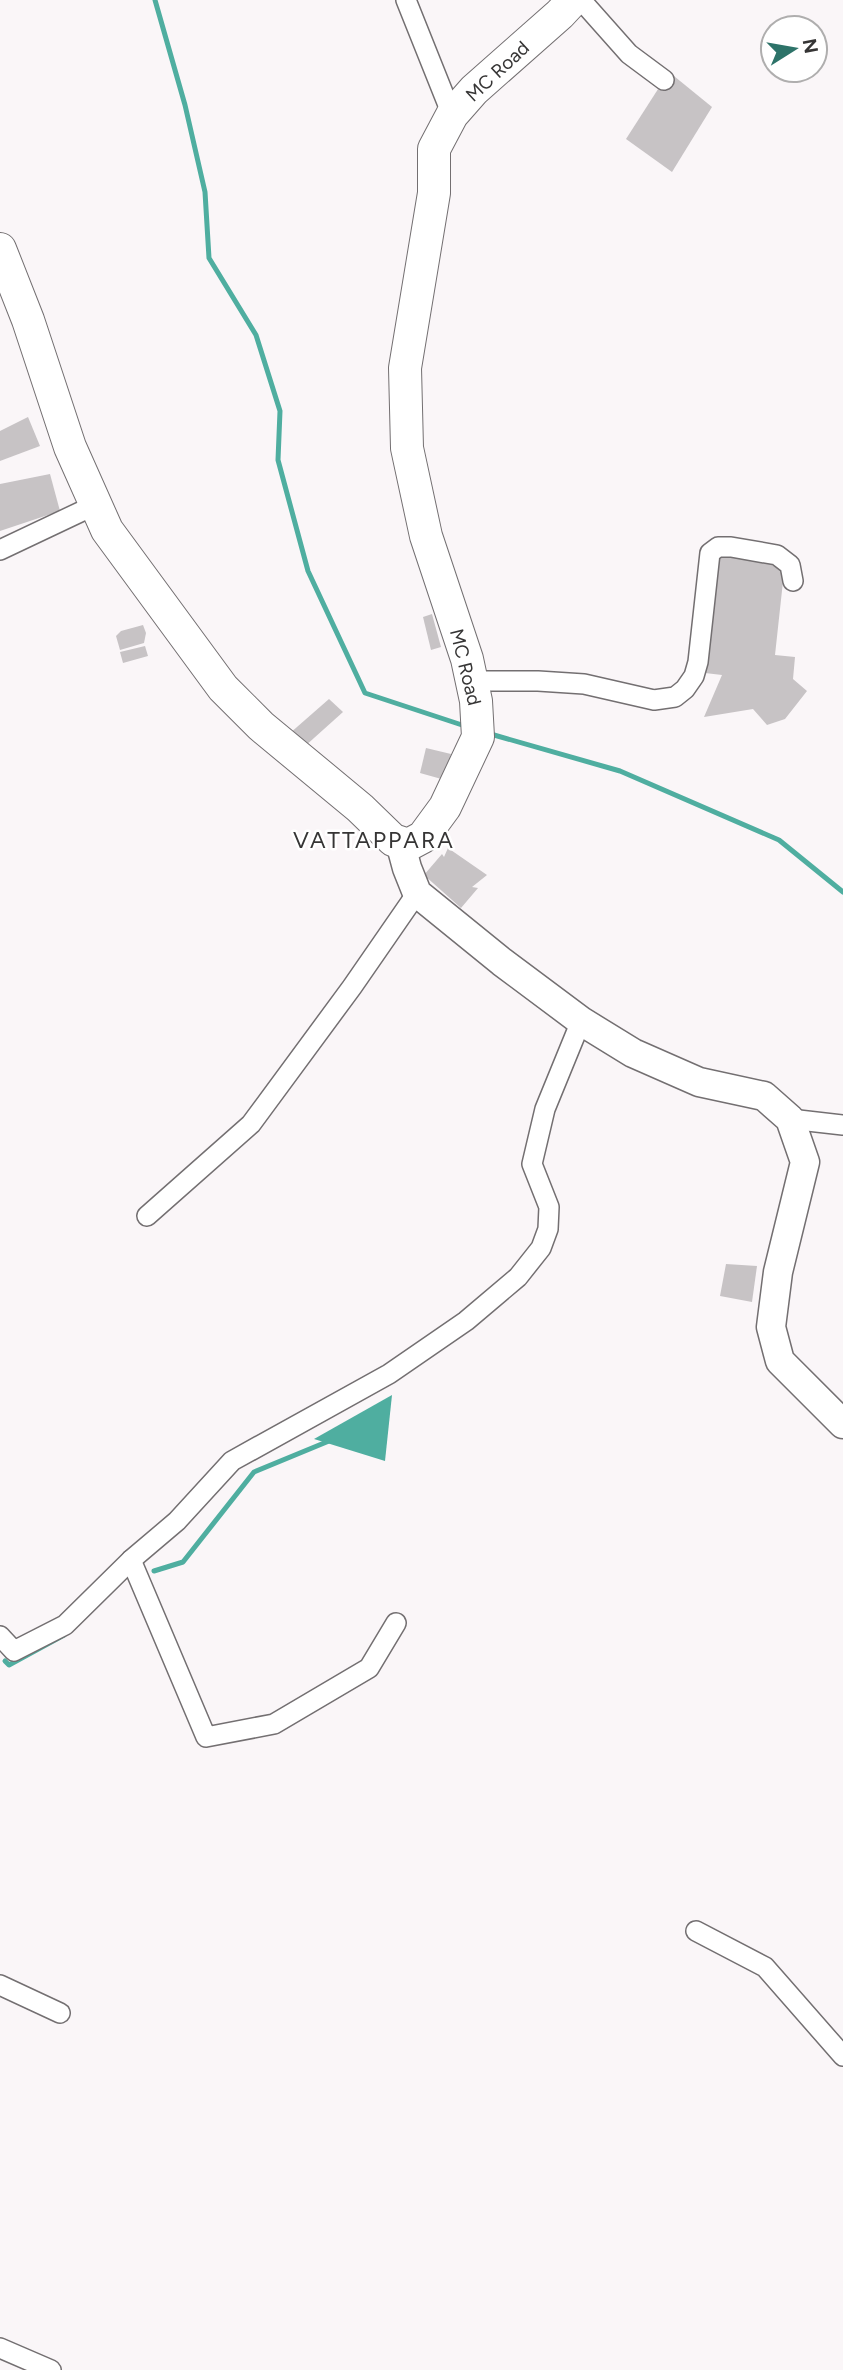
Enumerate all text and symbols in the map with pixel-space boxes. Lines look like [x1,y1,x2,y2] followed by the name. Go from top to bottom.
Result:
[759,14,829,84] north arrow
[461,36,534,106] street label: MC Road
[798,36,823,55] text: N
[445,626,486,708] street label: MC Road
[293,826,455,854] district label: VATTAPPARA

